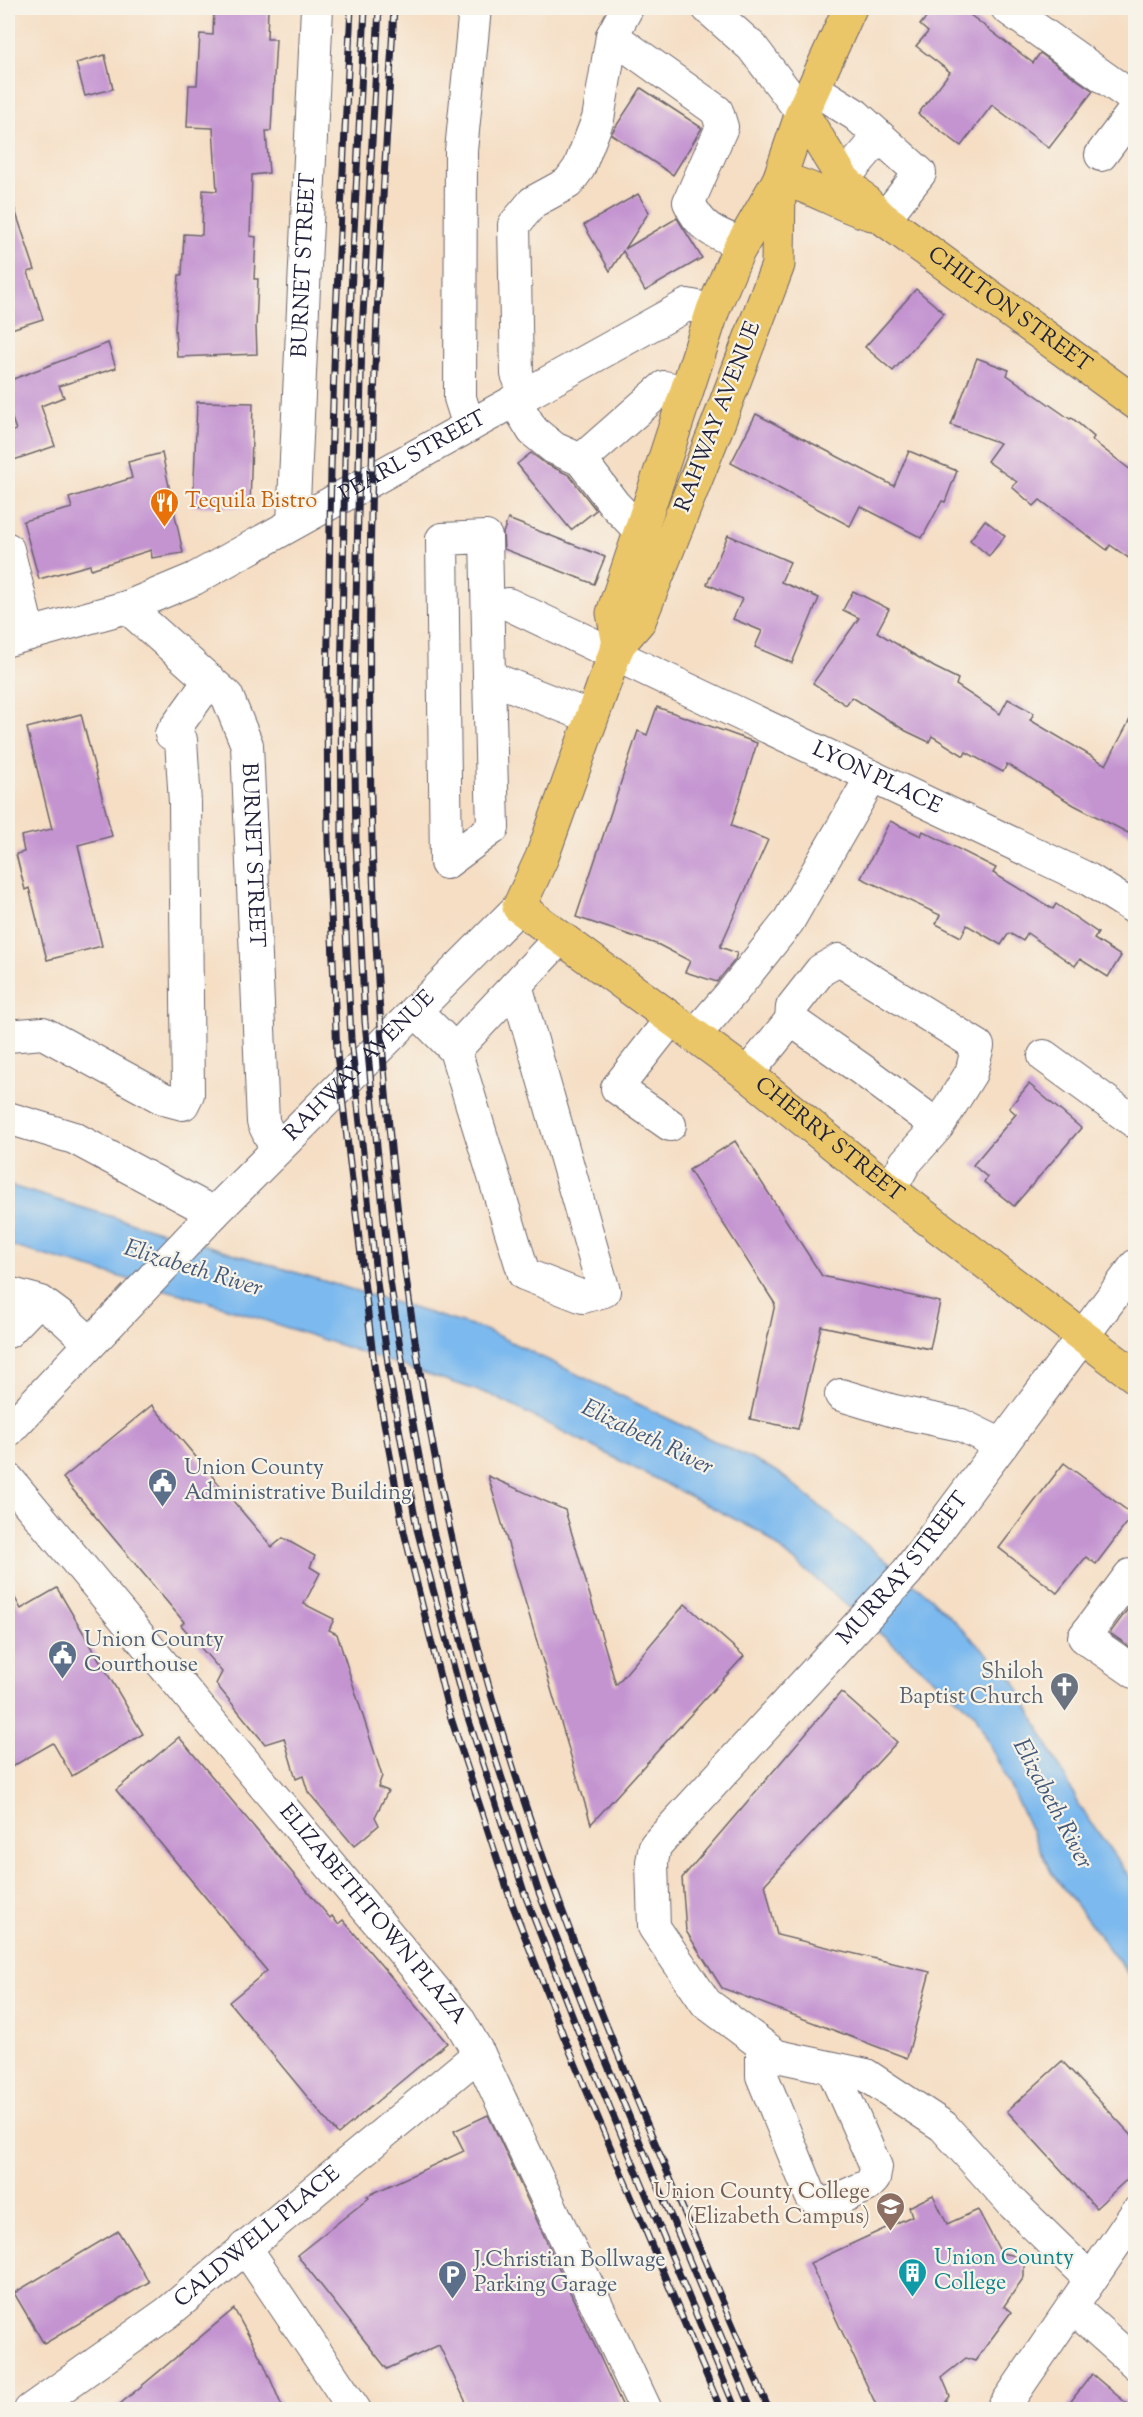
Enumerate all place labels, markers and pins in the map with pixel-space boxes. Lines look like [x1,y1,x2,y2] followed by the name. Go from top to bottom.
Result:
[148,486,180,528] restaurant icon: Tequila Bistro
[185,486,317,518] place label: Tequila Bistro
[184,1453,412,1510] place label: Union County Administrative Building
[147,1466,179,1508] public building icon: Union County Administrative Building
[84,1625,224,1682] place label: Union County Courthouse
[47,1638,79,1680] public building icon: Union County Courthouse
[899,1657,1044,1714] place label: Shiloh Baptist Church
[1049,1670,1081,1712] church icon: Shiloh Baptist Church
[653,2177,870,2234] place label: Union County College (Elizabeth Campus)
[875,2190,907,2232] school or university icon: Union County College (Elizabeth Campus)
[934,2243,1074,2300] place label: Union County College
[473,2245,666,2302] place label: J.Christian Bollwage Parking Garage
[897,2256,929,2298] building icon: Union County College
[437,2258,469,2300] parking icon: J.Christian Bollwage Parking Garage

